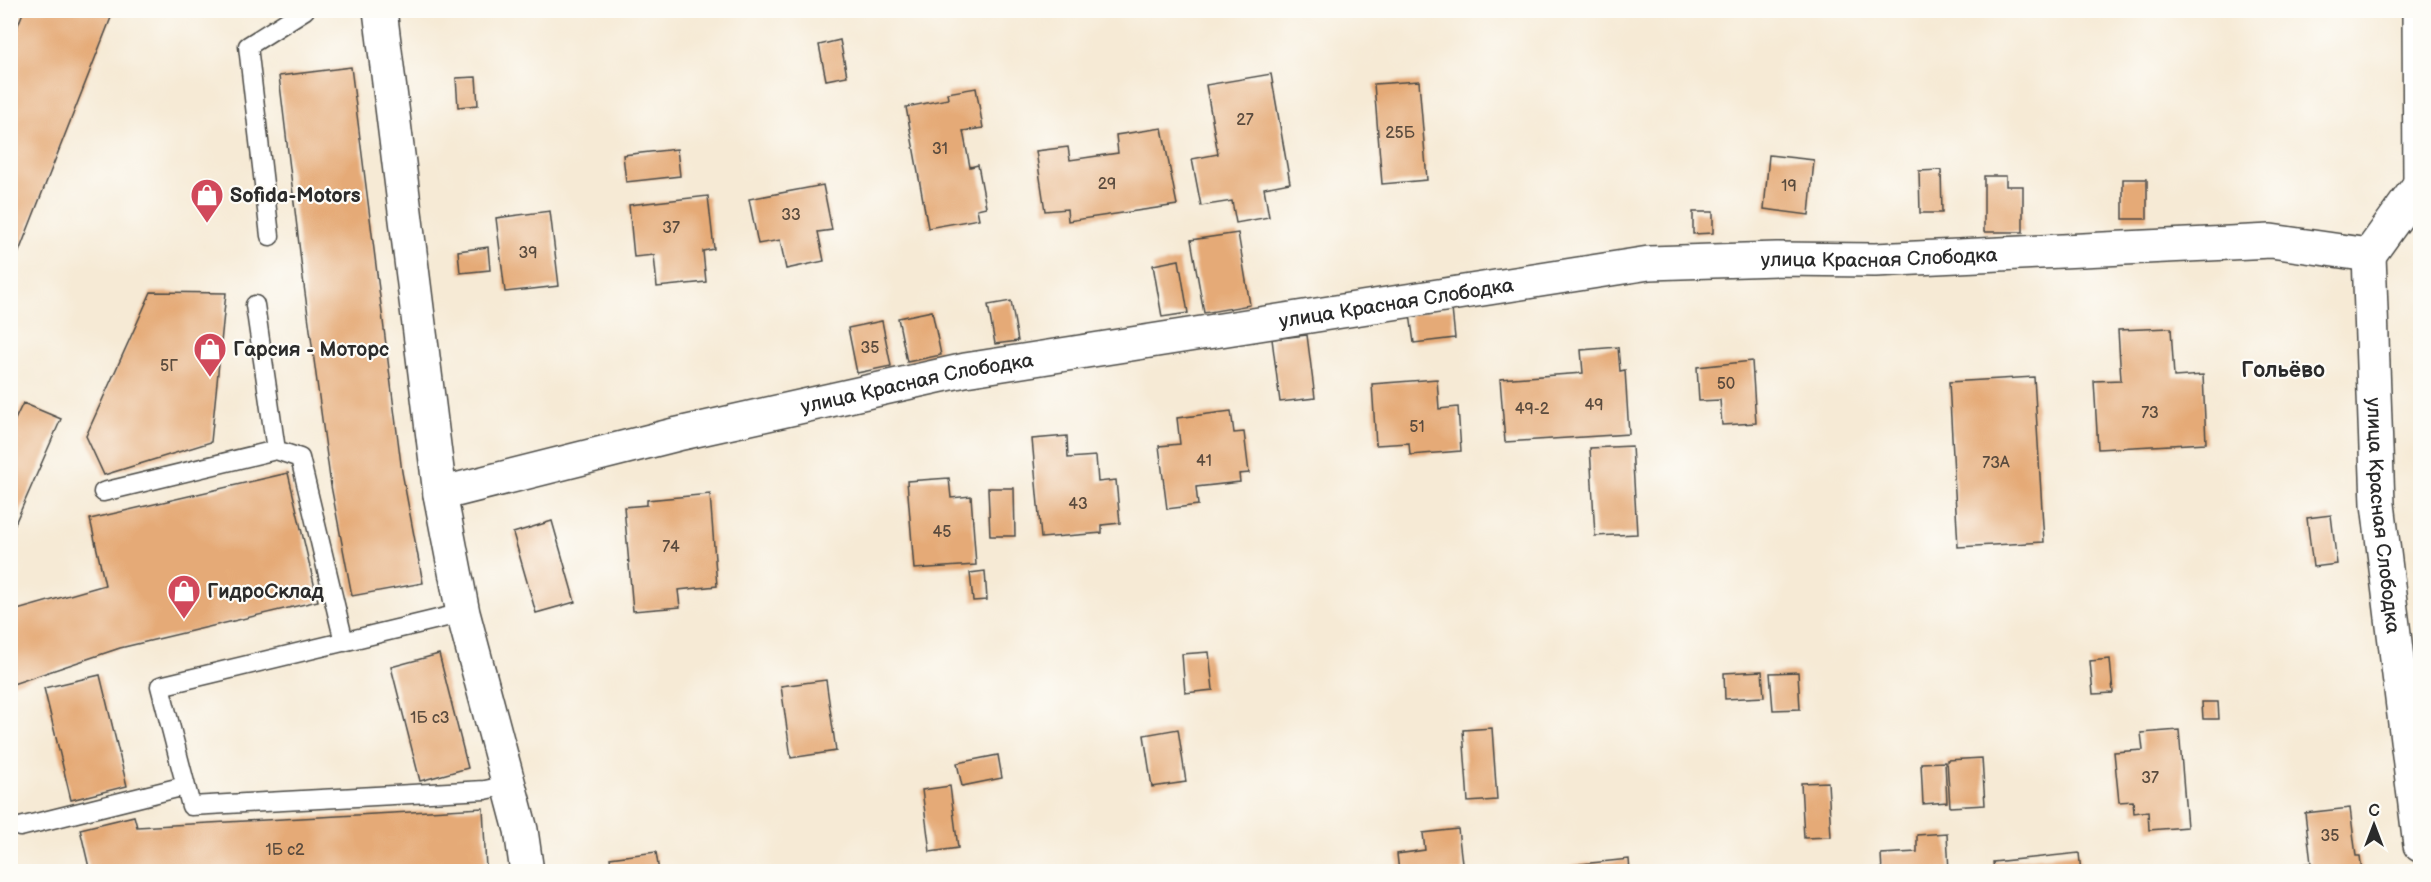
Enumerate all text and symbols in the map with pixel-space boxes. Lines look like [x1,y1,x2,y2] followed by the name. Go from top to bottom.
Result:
[1236,111,1254,130] house number: 27
[1385,124,1416,143] house number: 25Б
[932,140,948,159] house number: 31
[1098,175,1116,194] house number: 29
[189,177,225,224] shop icon: Sofida-Motors
[1781,177,1797,196] house number: 19
[230,184,361,208] place label: Sofida-Motors
[781,206,801,225] house number: 33
[662,219,680,238] house number: 37
[1760,243,1998,273] street label: улица Красная Слободка
[518,244,538,263] house number: 39
[1278,273,1515,334] street label: улица Красная Слободка
[192,331,228,378] shop icon: Гарсия - Моторс
[233,338,389,362] place label: Гарсия - Моторс
[860,339,880,358] house number: 35
[799,348,1035,419] street label: улица Красная Слободка
[160,357,178,376] house number: 5Г
[2241,357,2325,384] district label: Гольёво
[1717,375,1735,394] house number: 50
[1584,396,1604,415] house number: 49
[2361,397,2405,635] street label: улица Красная Слободка
[1515,400,1550,419] house number: 49-2
[2141,404,2159,423] house number: 73
[1409,418,1425,437] house number: 51
[1196,452,1212,471] house number: 41
[1982,454,2010,473] house number: 73А
[1068,495,1088,514] house number: 43
[933,523,951,542] house number: 45
[662,538,680,557] house number: 74
[166,573,202,620] shop icon: ГидроСклад
[207,580,324,604] place label: ГидроСклад
[410,709,450,728] house number: 1Б с3
[2141,769,2159,788] house number: 37
[2344,795,2404,855] north arrow
[2368,802,2380,821] text: С
[2320,827,2340,846] house number: 35
[266,841,305,860] house number: 1Б с2

